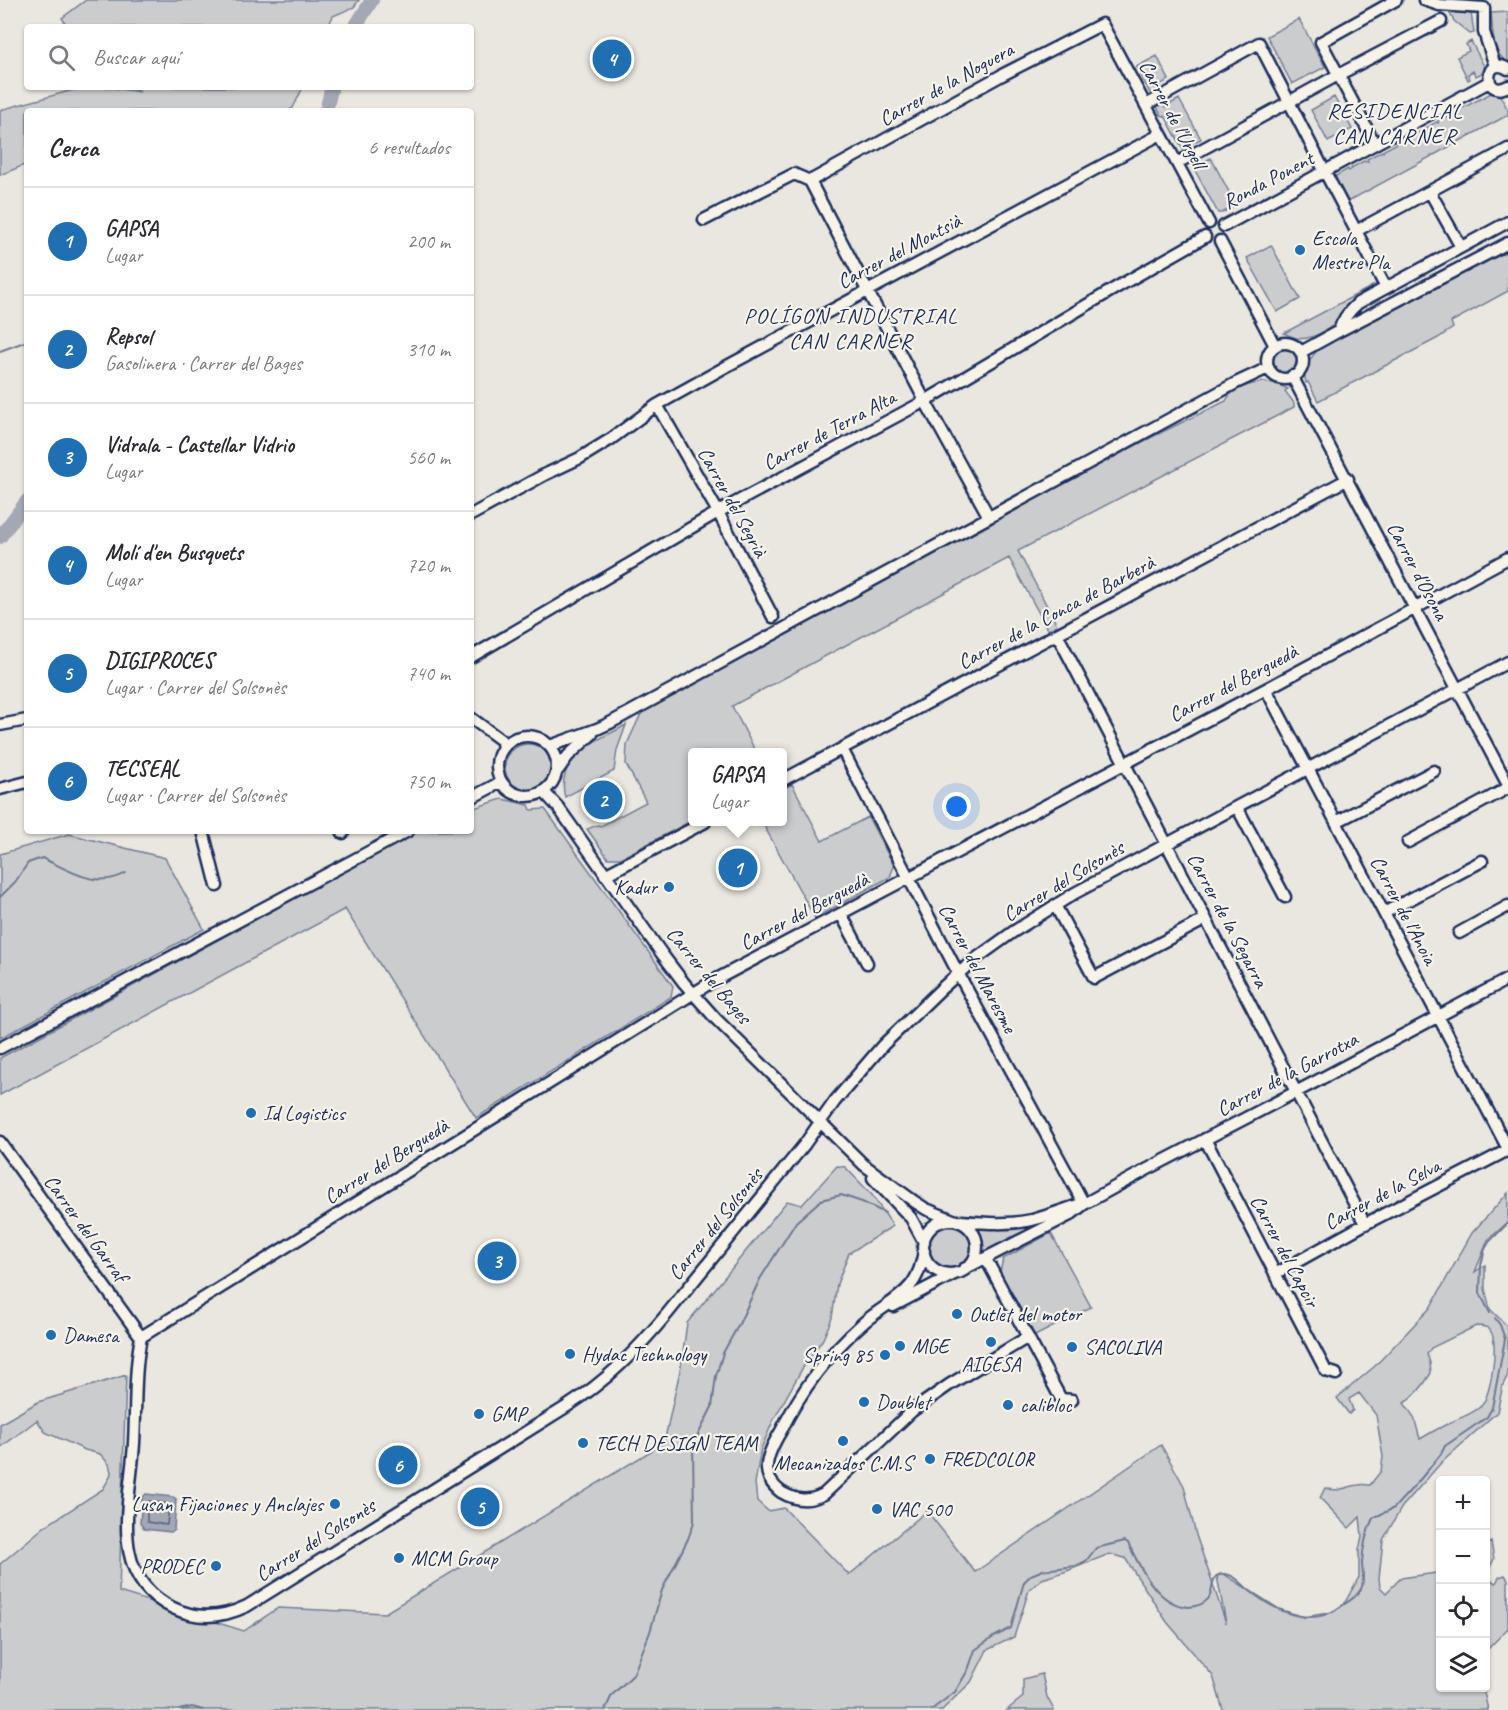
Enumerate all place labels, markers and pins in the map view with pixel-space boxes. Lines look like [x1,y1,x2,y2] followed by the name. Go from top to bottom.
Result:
[592,36,632,82] pin: 4
[1312,225,1392,275] place label: Escola Mestre Pla
[1293,243,1307,257] marker: Escola Mestre Pla
[584,778,622,822] pin: 2
[718,846,758,890] pin: 1
[615,874,658,900] place label: Kadur
[662,880,676,894] marker: Kadur
[263,1100,347,1126] place label: Id Logistics
[244,1106,258,1120] marker: Id Logistics
[478,1238,516,1284] pin: 3
[969,1301,1083,1327] place label: Outlet del motor
[950,1307,964,1321] marker: Outlet del motor
[63,1322,121,1348] place label: Damesa
[44,1328,58,1342] marker: Damesa
[912,1333,952,1359] place label: MGE
[1084,1334,1163,1360] place label: SACOLIVA
[984,1335,998,1349] marker: AIGESA
[893,1339,907,1353] marker: MGE
[1065,1340,1079,1354] marker: SACOLIVA
[582,1341,708,1367] place label: Hydac Technology
[802,1342,875,1368] place label: Spring 85
[563,1347,577,1361] marker: Hydac Technology
[878,1348,892,1362] marker: Spring 85
[961,1351,1022,1377] place label: AIGESA
[876,1389,933,1415] place label: Doublet
[1020,1392,1073,1418] place label: calibloc
[857,1395,871,1409] marker: Doublet
[1001,1398,1015,1412] marker: calibloc
[491,1401,529,1427] place label: GMP
[472,1407,486,1421] marker: GMP
[595,1430,759,1456] place label: TECH DESIGN TEAM
[836,1434,850,1448] marker: Mecanizados C.M.S
[576,1436,590,1450] marker: TECH DESIGN TEAM
[378,1442,418,1488] pin: 6
[942,1446,1036,1472] place label: FREDCOLOR
[774,1450,916,1476] place label: Mecanizados C.M.S
[923,1452,937,1466] marker: FREDCOLOR
[460,1484,500,1530] pin: 5
[131,1491,325,1517] place label: Lusan Fijaciones y Anclajes
[889,1496,953,1522] place label: VAC 500
[328,1497,342,1511] marker: Lusan Fijaciones y Anclajes
[870,1502,884,1516] marker: VAC 500
[411,1545,498,1571] place label: MCM Group
[392,1551,406,1565] marker: MCM Group
[140,1553,206,1579] place label: PRODEC
[209,1559,223,1573] marker: PRODEC

